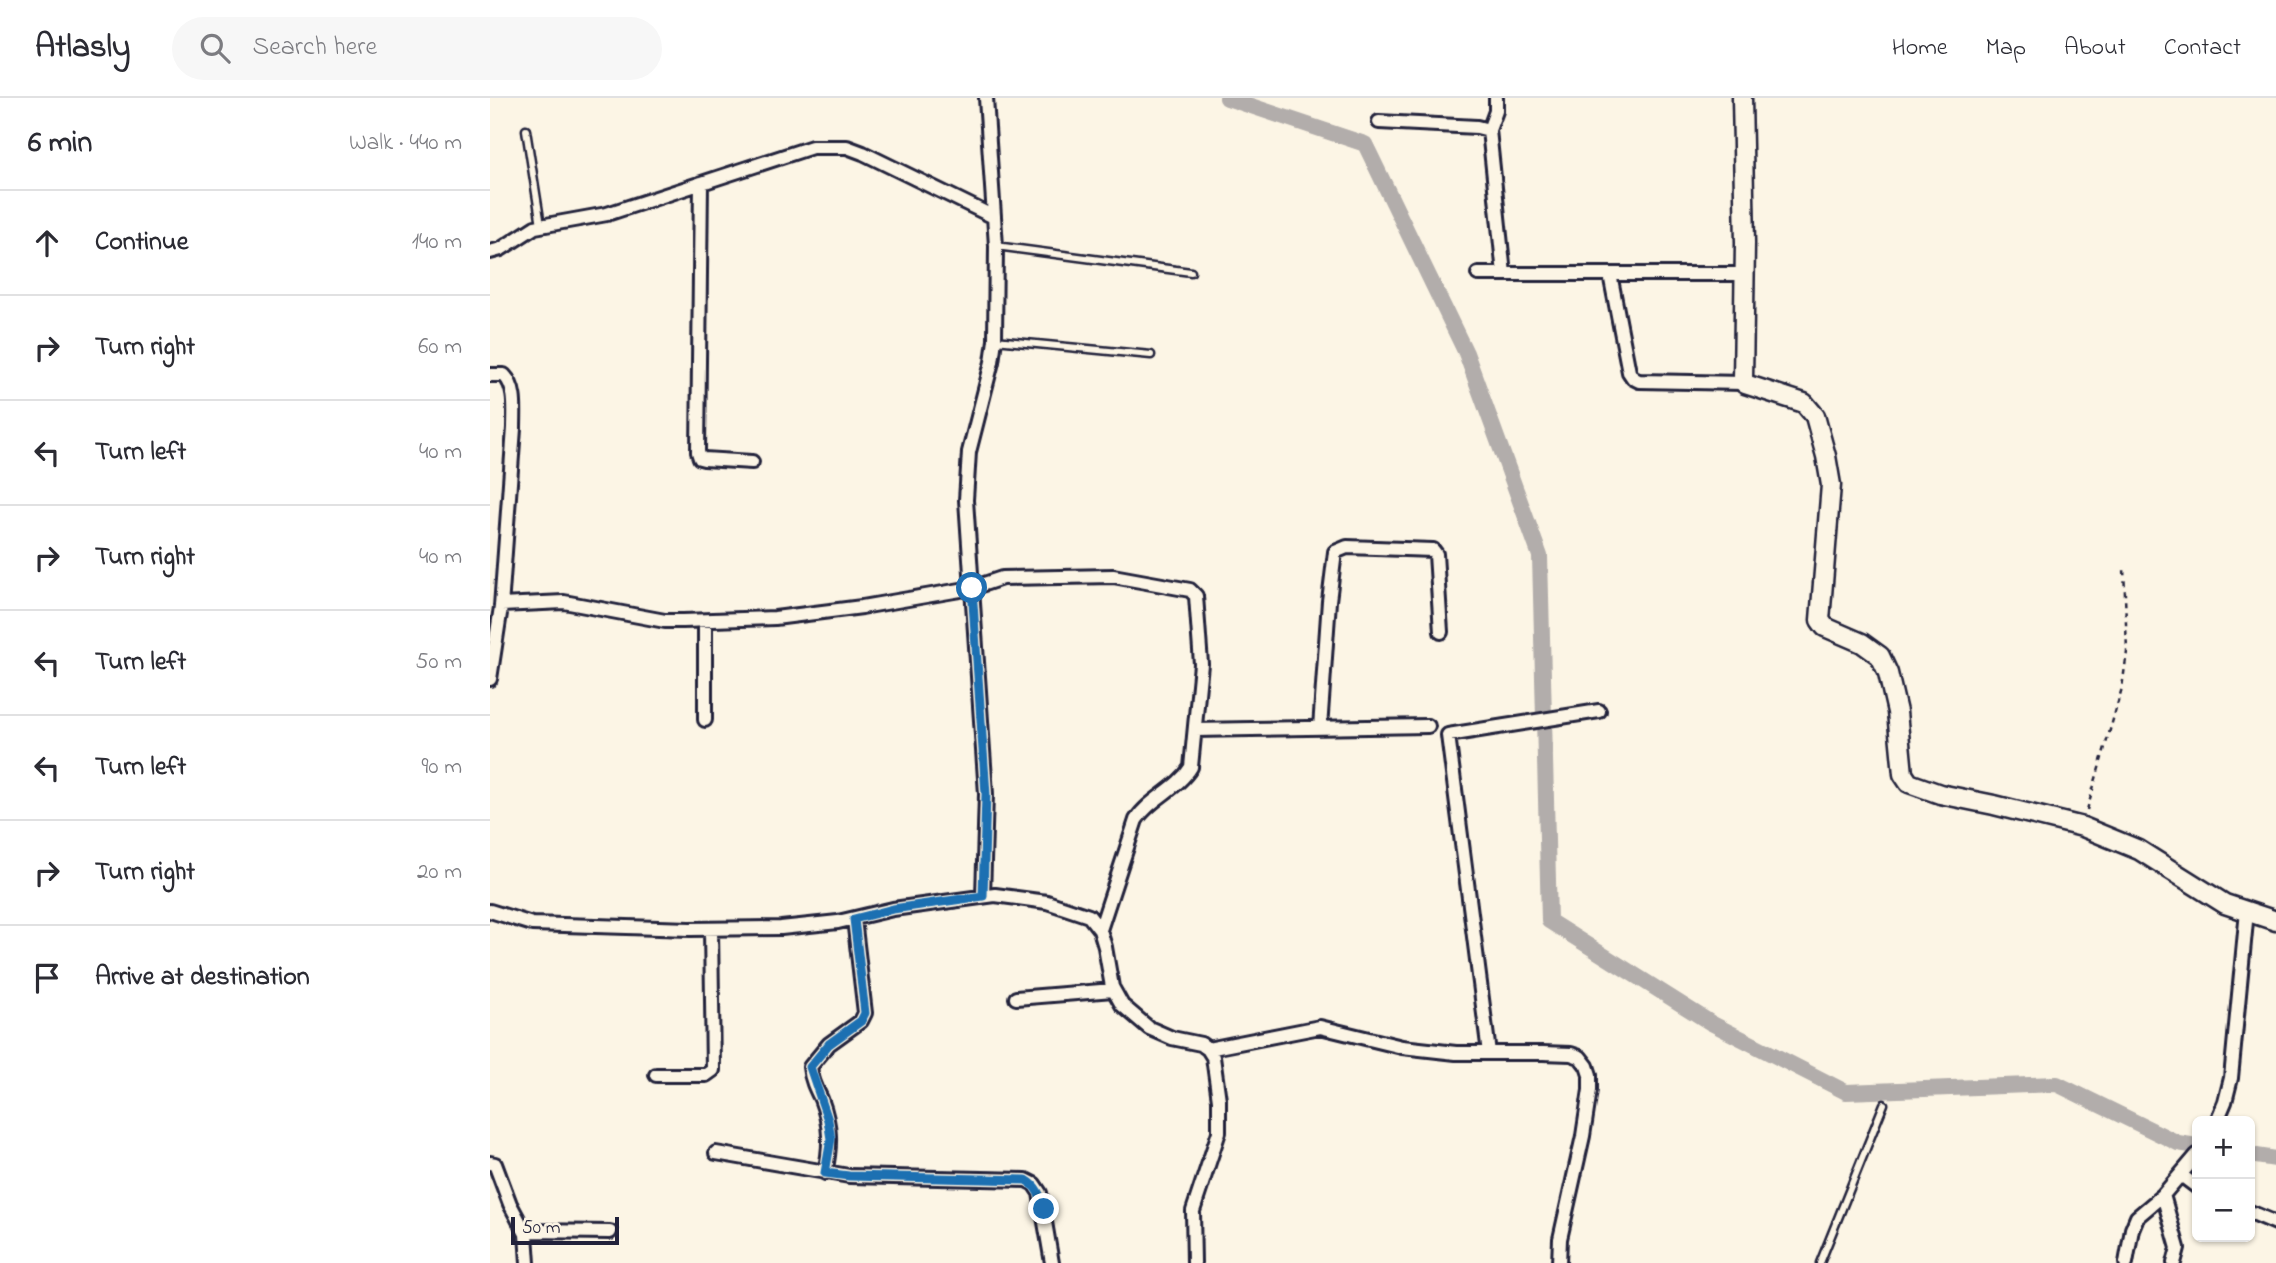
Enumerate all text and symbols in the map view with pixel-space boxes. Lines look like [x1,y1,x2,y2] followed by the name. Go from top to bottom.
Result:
[172,17,662,80] search box
[35,24,130,72] text: Atlasly
[196,29,234,67] icon: search
[252,29,377,67] text: Search here
[1892,31,1948,66] text: Home
[1986,31,2026,66] text: Map
[2064,31,2126,66] text: About
[2164,31,2241,66] text: Contact
[28,122,92,166] text: 6 min
[349,127,462,160] text: Walk · 440 m
[28,224,66,262] icon: ahead
[95,224,188,262] text: Continue
[412,226,462,259] text: 140 m
[28,329,66,367] icon: right
[95,329,195,367] text: Turn right
[418,331,462,364] text: 60 m
[28,434,66,472] icon: left
[95,434,186,472] text: Turn left
[419,436,462,469] text: 40 m
[28,539,66,577] icon: right
[95,539,195,577] text: Turn right
[419,541,462,574] text: 40 m
[956,572,987,603] route start
[28,644,66,682] icon: left
[95,644,186,682] text: Turn left
[415,646,462,679] text: 50 m
[28,749,66,787] icon: left
[95,749,186,787] text: Turn left
[422,751,462,784] text: 90 m
[28,854,66,892] icon: right
[95,854,195,892] text: Turn right
[417,856,462,889] text: 20 m
[28,959,66,997] icon: arrive
[95,959,310,997] text: Arrive at destination
[2192,1116,2255,1242] map controls
[2192,1116,2255,1179] button: +
[2192,1179,2255,1242] button: −
[1028,1193,1059,1224] route end
[511,1214,620,1246] scale bar
[522,1215,561,1242] text: 50 m

